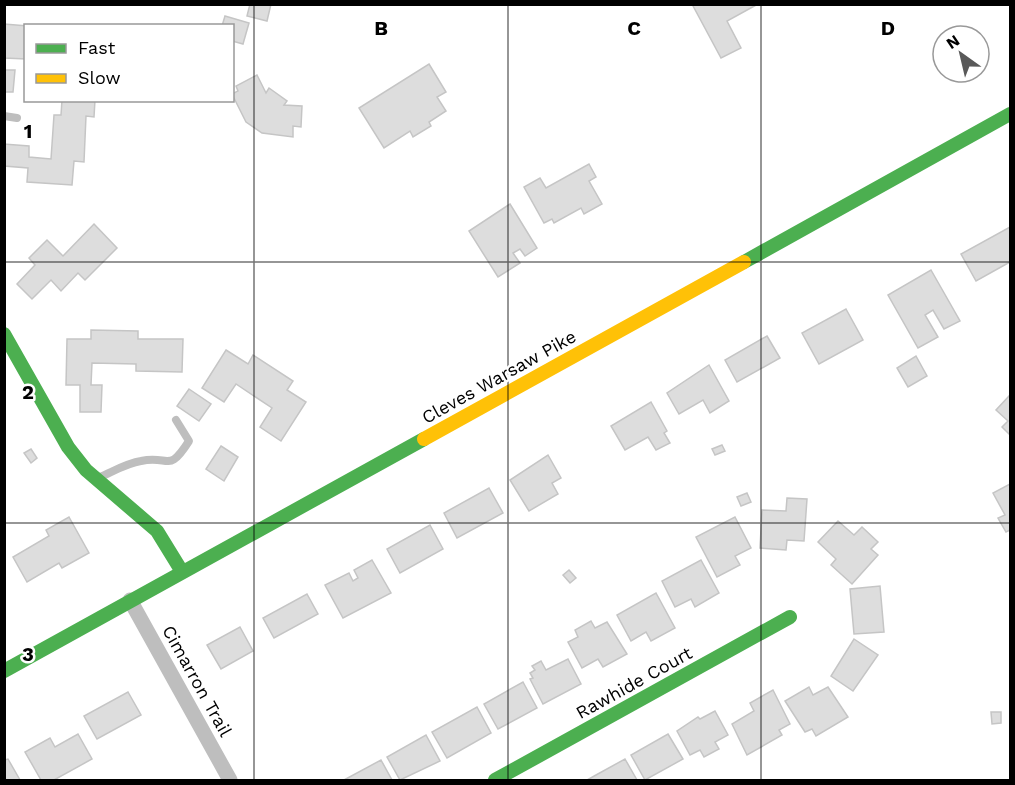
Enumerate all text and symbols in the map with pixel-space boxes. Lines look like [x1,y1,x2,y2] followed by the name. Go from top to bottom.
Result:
[374,16,388,40] text: B
[627,16,641,40] text: C
[881,16,895,40] text: D
[24,24,234,102] legend
[931,24,991,84] north arrow
[943,31,963,53] text: N
[78,37,116,58] text: Fast
[78,67,121,88] text: Slow
[24,119,32,143] text: 1
[418,325,579,428] street label: Cleves Warsaw Pike
[22,380,34,404] text: 2
[158,622,237,740] street label: Cimarron Trail
[22,642,34,666] text: 3
[572,642,696,723] street label: Rawhide Court

